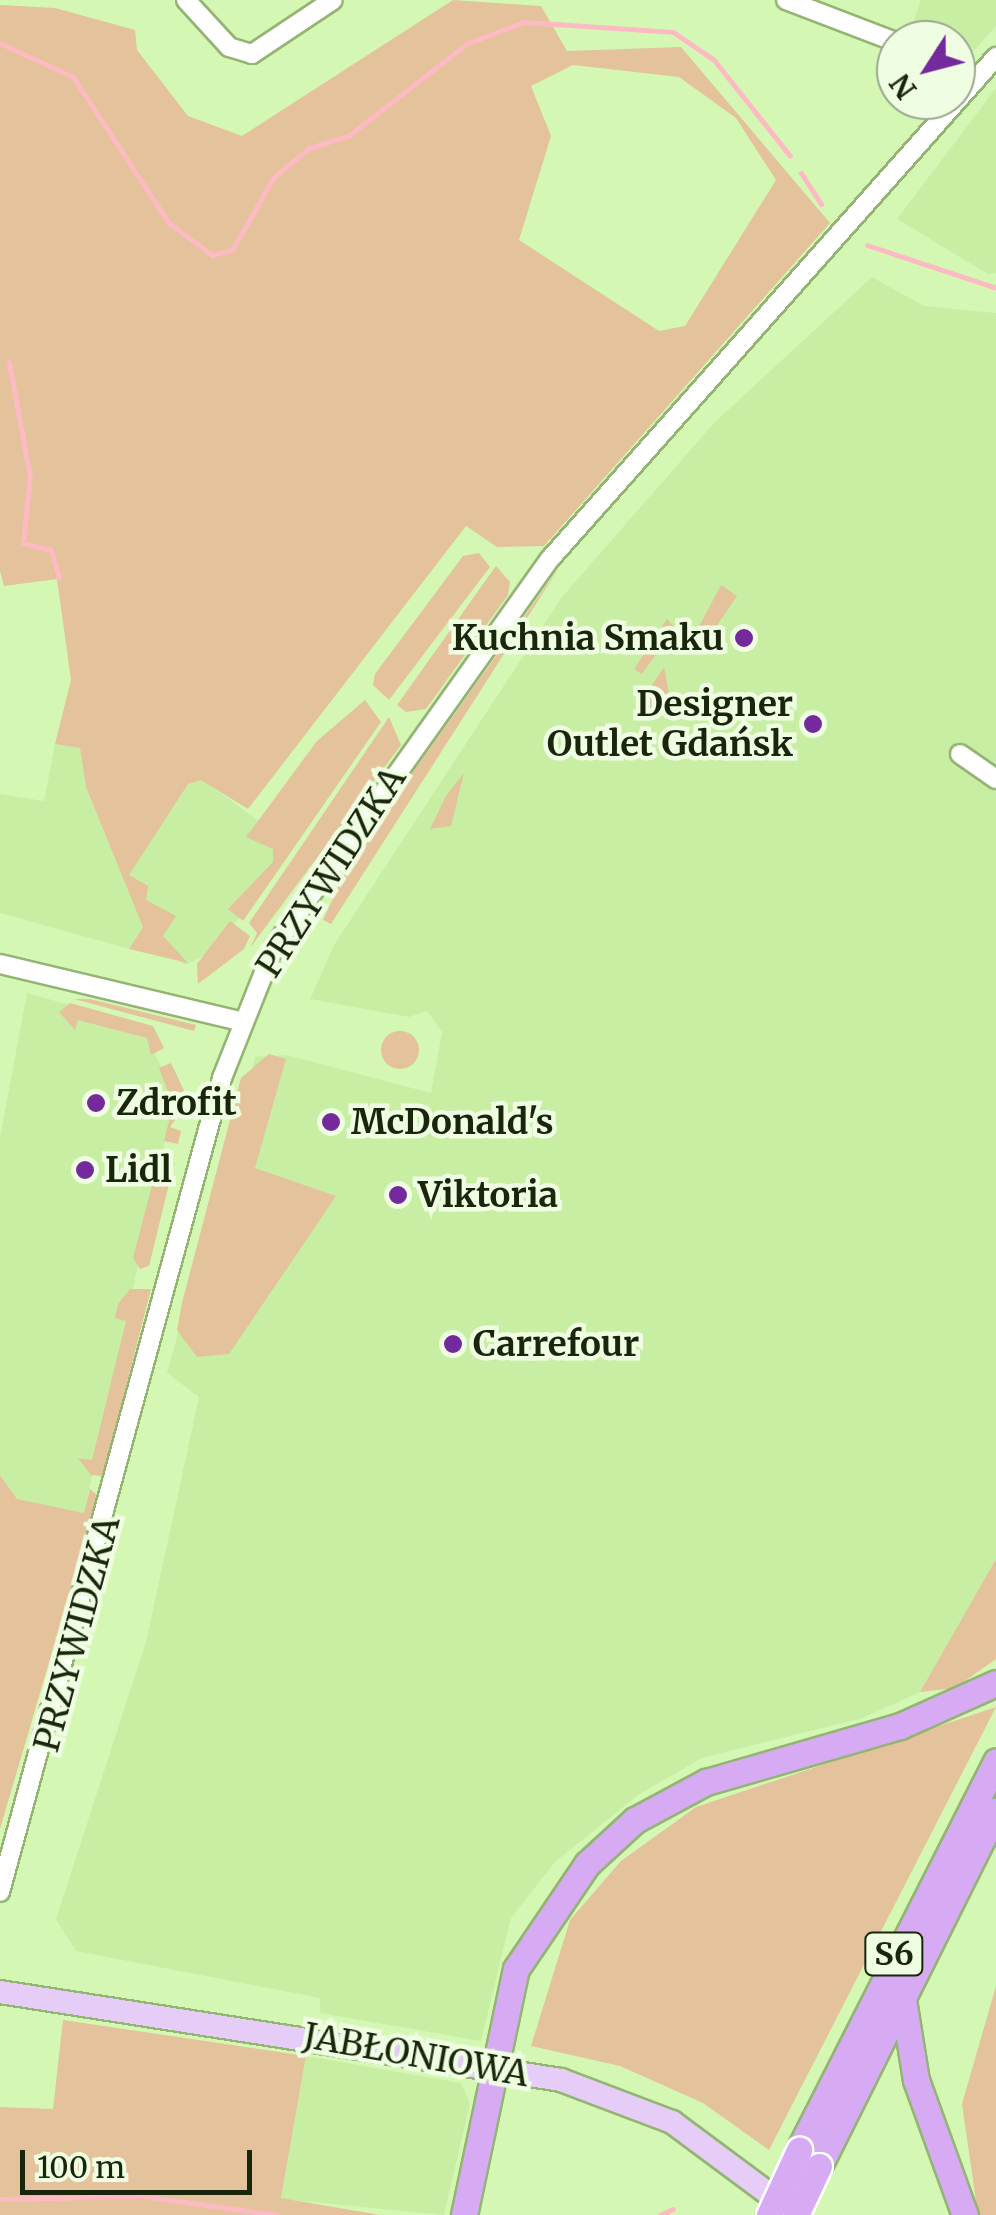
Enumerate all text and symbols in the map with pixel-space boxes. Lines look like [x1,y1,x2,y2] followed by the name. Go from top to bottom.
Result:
[876,20,976,120] north arrow
[882,67,924,106] text: N
[452,617,724,659] place label: Kuchnia Smaku
[733,627,755,649] marker: Kuchnia Smaku
[547,683,793,765] place label: Designer Outlet Gdańsk
[802,713,824,735] marker: Designer Outlet Gdańsk
[248,759,414,985] street label: PRZYWIDZKA
[116,1082,237,1124] place label: Zdrofit
[85,1092,107,1114] marker: Zdrofit
[351,1101,554,1143] place label: McDonald's
[320,1111,342,1133] marker: McDonald's
[105,1149,172,1191] place label: Lidl
[74,1159,96,1181] marker: Lidl
[418,1174,558,1216] place label: Viktoria
[387,1184,409,1206] marker: Viktoria
[473,1323,639,1365] place label: Carrefour
[442,1333,464,1355] marker: Carrefour
[25,1512,129,1756] street label: PRZYWIDZKA
[864,1927,924,1981] road number: S6
[300,2015,532,2095] street label: JABŁONIOWA
[25,2130,258,2192] scale bar
[37,2148,125,2186] text: 100 m

